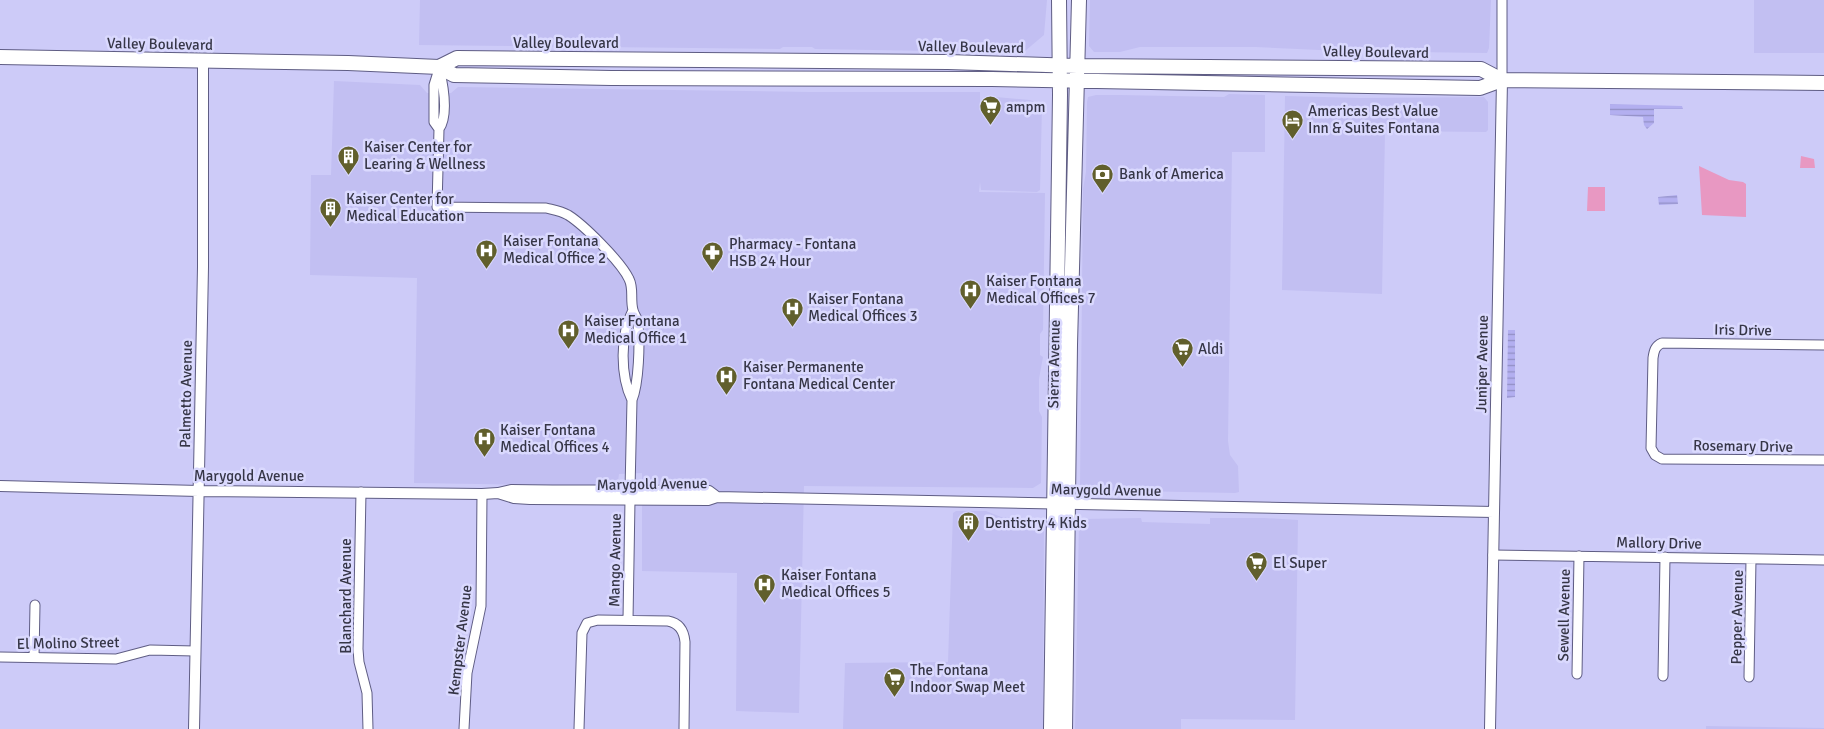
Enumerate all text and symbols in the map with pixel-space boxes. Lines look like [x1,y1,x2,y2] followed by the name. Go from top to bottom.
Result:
[107,34,213,54] street label: Valley Boulevard
[513,34,619,52] street label: Valley Boulevard
[918,37,1024,57] street label: Valley Boulevard
[1323,42,1429,62] street label: Valley Boulevard
[978,95,1002,126] supermarket icon: ampm
[1006,98,1046,116] place label: ampm
[1308,102,1440,137] place label: Americas Best Value Inn & Suites Fontana
[1280,108,1304,139] hotel icon: Americas Best Value Inn & Suites Fontana
[364,138,486,173] place label: Kaiser Center for Learing & Wellness
[336,144,360,175] building icon: Kaiser Center for Learing & Wellness
[1091,162,1115,193] bank icon: Bank of America
[1119,165,1224,183] place label: Bank of America
[346,190,464,225] place label: Kaiser Center for Medical Education
[318,196,342,227] building icon: Kaiser Center for Medical Education
[503,232,606,267] place label: Kaiser Fontana Medical Office 2
[729,235,856,270] place label: Pharmacy - Fontana HSB 24 Hour
[475,238,499,269] hospital icon: Kaiser Fontana Medical Office 2
[701,241,725,272] pharmacy icon: Pharmacy - Fontana HSB 24 Hour
[986,272,1096,307] place label: Kaiser Fontana Medical Offices 7
[958,278,982,309] hospital icon: Kaiser Fontana Medical Offices 7
[808,290,918,325] place label: Kaiser Fontana Medical Offices 3
[780,296,804,327] hospital icon: Kaiser Fontana Medical Offices 3
[584,312,687,347] place label: Kaiser Fontana Medical Office 1
[1472,315,1492,413] street label: Juniper Avenue
[556,318,580,349] hospital icon: Kaiser Fontana Medical Office 1
[1044,320,1064,408] street label: Sierra Avenue
[1714,320,1772,340] street label: Iris Drive
[1170,337,1194,368] supermarket icon: Aldi
[176,340,196,448] street label: Palmetto Avenue
[1198,340,1223,358] place label: Aldi
[743,358,896,393] place label: Kaiser Permanente Fontana Medical Center
[715,364,739,395] hospital icon: Kaiser Permanente Fontana Medical Center
[500,421,610,456] place label: Kaiser Fontana Medical Offices 4
[472,427,496,458] hospital icon: Kaiser Fontana Medical Offices 4
[1693,436,1793,456] street label: Rosemary Drive
[194,467,304,485] street label: Marygold Avenue
[596,474,708,494] street label: Marygold Avenue
[1050,480,1162,500] street label: Marygold Avenue
[957,511,981,542] building icon: Dentistry 4 Kids
[605,513,625,607] street label: Mango Avenue
[985,514,1087,532] place label: Dentistry 4 Kids
[1616,533,1702,553] street label: Mallory Drive
[337,538,355,654] street label: Blanchard Avenue
[1245,551,1269,582] supermarket icon: El Super
[1273,554,1327,572] place label: El Super
[781,566,891,601] place label: Kaiser Fontana Medical Offices 5
[1554,569,1574,661] street label: Sewell Avenue
[1727,569,1747,665] street label: Pepper Avenue
[753,572,777,603] hospital icon: Kaiser Fontana Medical Offices 5
[444,584,476,696] street label: Kempster Avenue
[16,633,120,653] street label: El Molino Street
[910,661,1025,696] place label: The Fontana Indoor Swap Meet
[882,667,906,698] supermarket icon: The Fontana Indoor Swap Meet

